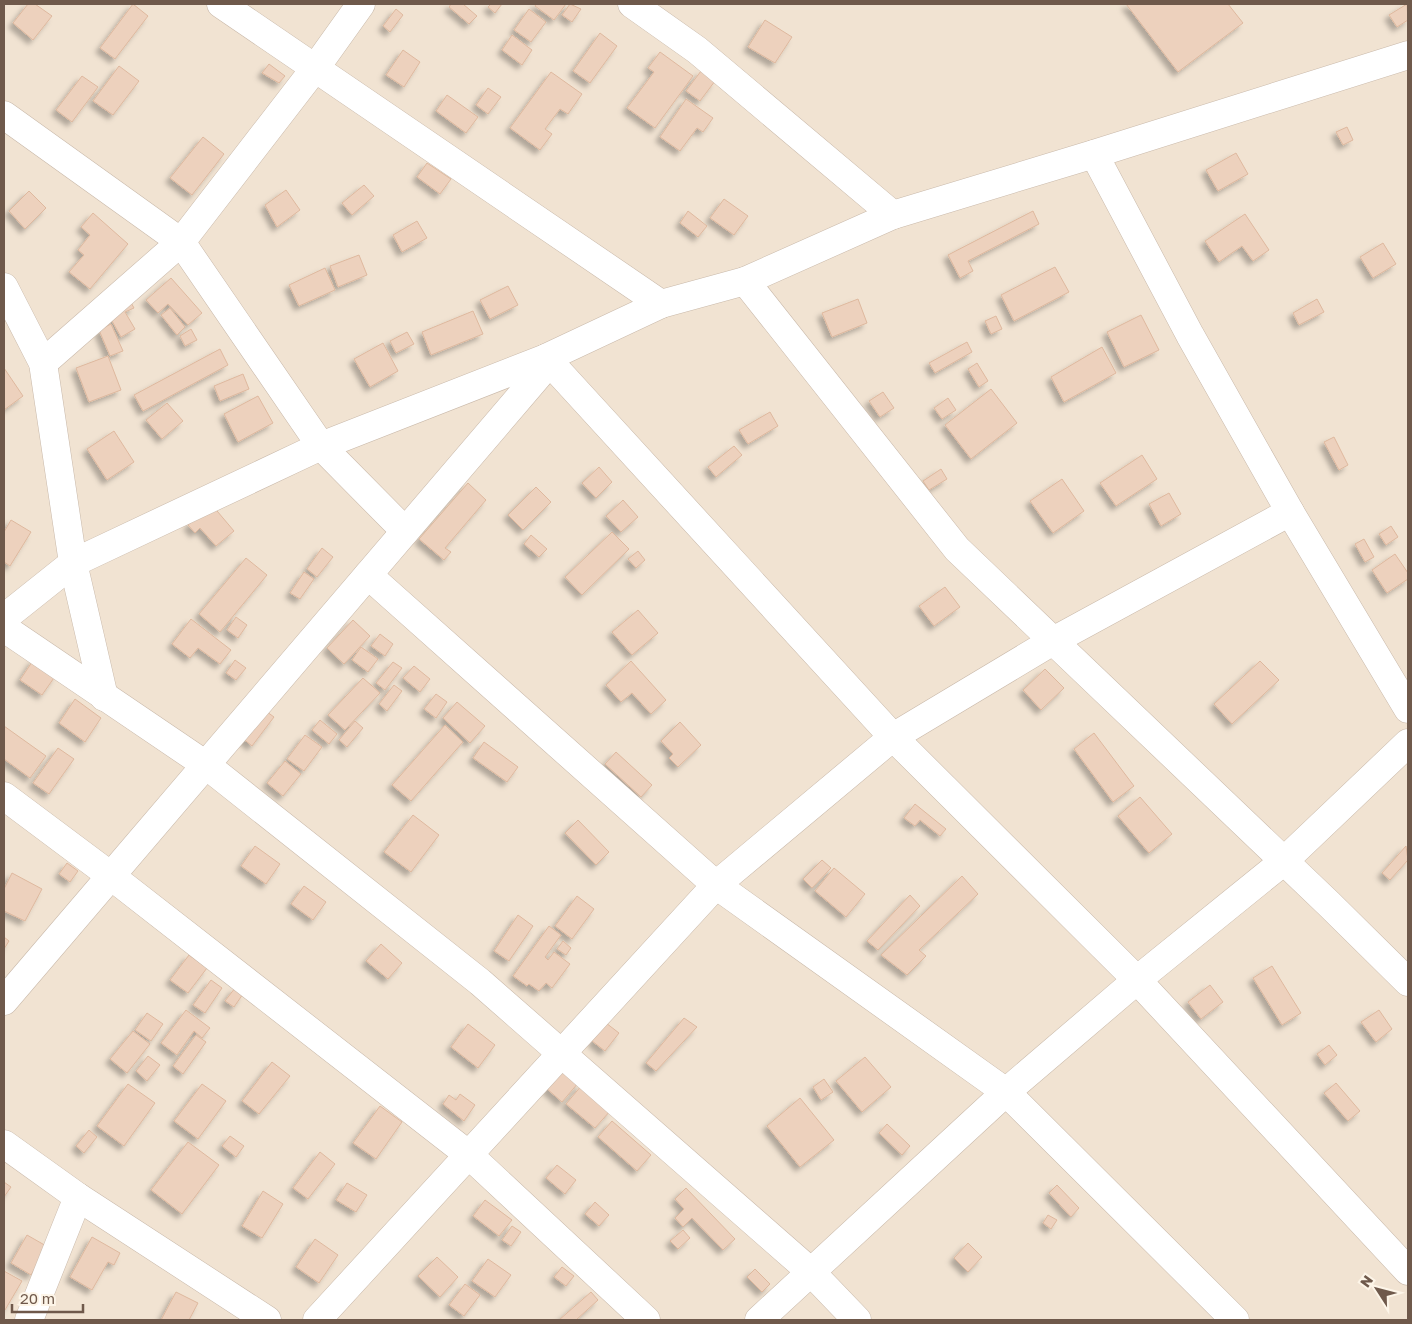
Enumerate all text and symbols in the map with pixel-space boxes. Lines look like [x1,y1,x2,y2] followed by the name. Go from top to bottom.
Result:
[1352,1264,1402,1314] north arrow
[1356,1272,1376,1290] text: N
[12,1282,84,1314] scale bar
[20,1289,55,1307] text: 20 m

